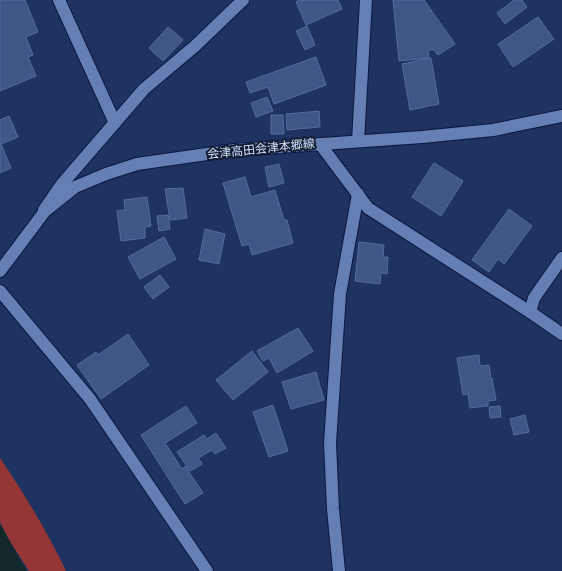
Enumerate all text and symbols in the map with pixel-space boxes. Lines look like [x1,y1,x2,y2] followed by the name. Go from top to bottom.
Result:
[207,136,315,162] street label: 会津高田会津本郷線

